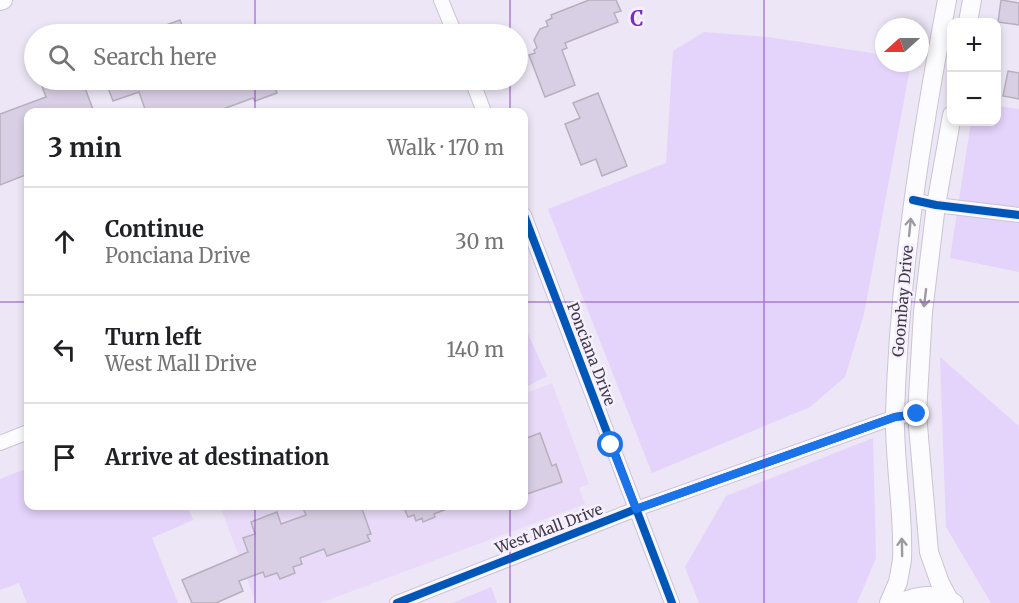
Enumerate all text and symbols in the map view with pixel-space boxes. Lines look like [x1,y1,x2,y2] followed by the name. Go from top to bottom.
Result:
[630,6,644,31] text: C
[875,18,929,72] north arrow
[947,18,1001,126] map controls
[947,18,1001,72] button: +
[24,24,528,90] search box
[45,41,78,74] icon: search
[93,43,216,71] text: Search here
[947,72,1001,126] button: −
[48,131,122,164] text: 3 min
[387,135,504,160] text: Walk · 170 m
[105,215,204,243] text: Continue
[905,217,916,237] one-way arrow
[48,225,81,258] icon: ahead
[455,229,504,254] text: 30 m
[105,243,250,268] text: Ponciana Drive
[888,244,917,358] street label: Goombay Drive
[919,287,930,307] one-way arrow
[563,300,620,408] street label: Ponciana Drive
[105,323,202,351] text: Turn left
[48,333,81,366] icon: left
[447,337,504,362] text: 140 m
[105,351,257,376] text: West Mall Drive
[903,400,929,426] route end
[597,431,623,457] route start
[48,441,81,474] icon: arrive
[105,443,329,471] text: Arrive at destination
[491,499,606,558] street label: West Mall Drive
[896,537,908,557] one-way arrow

